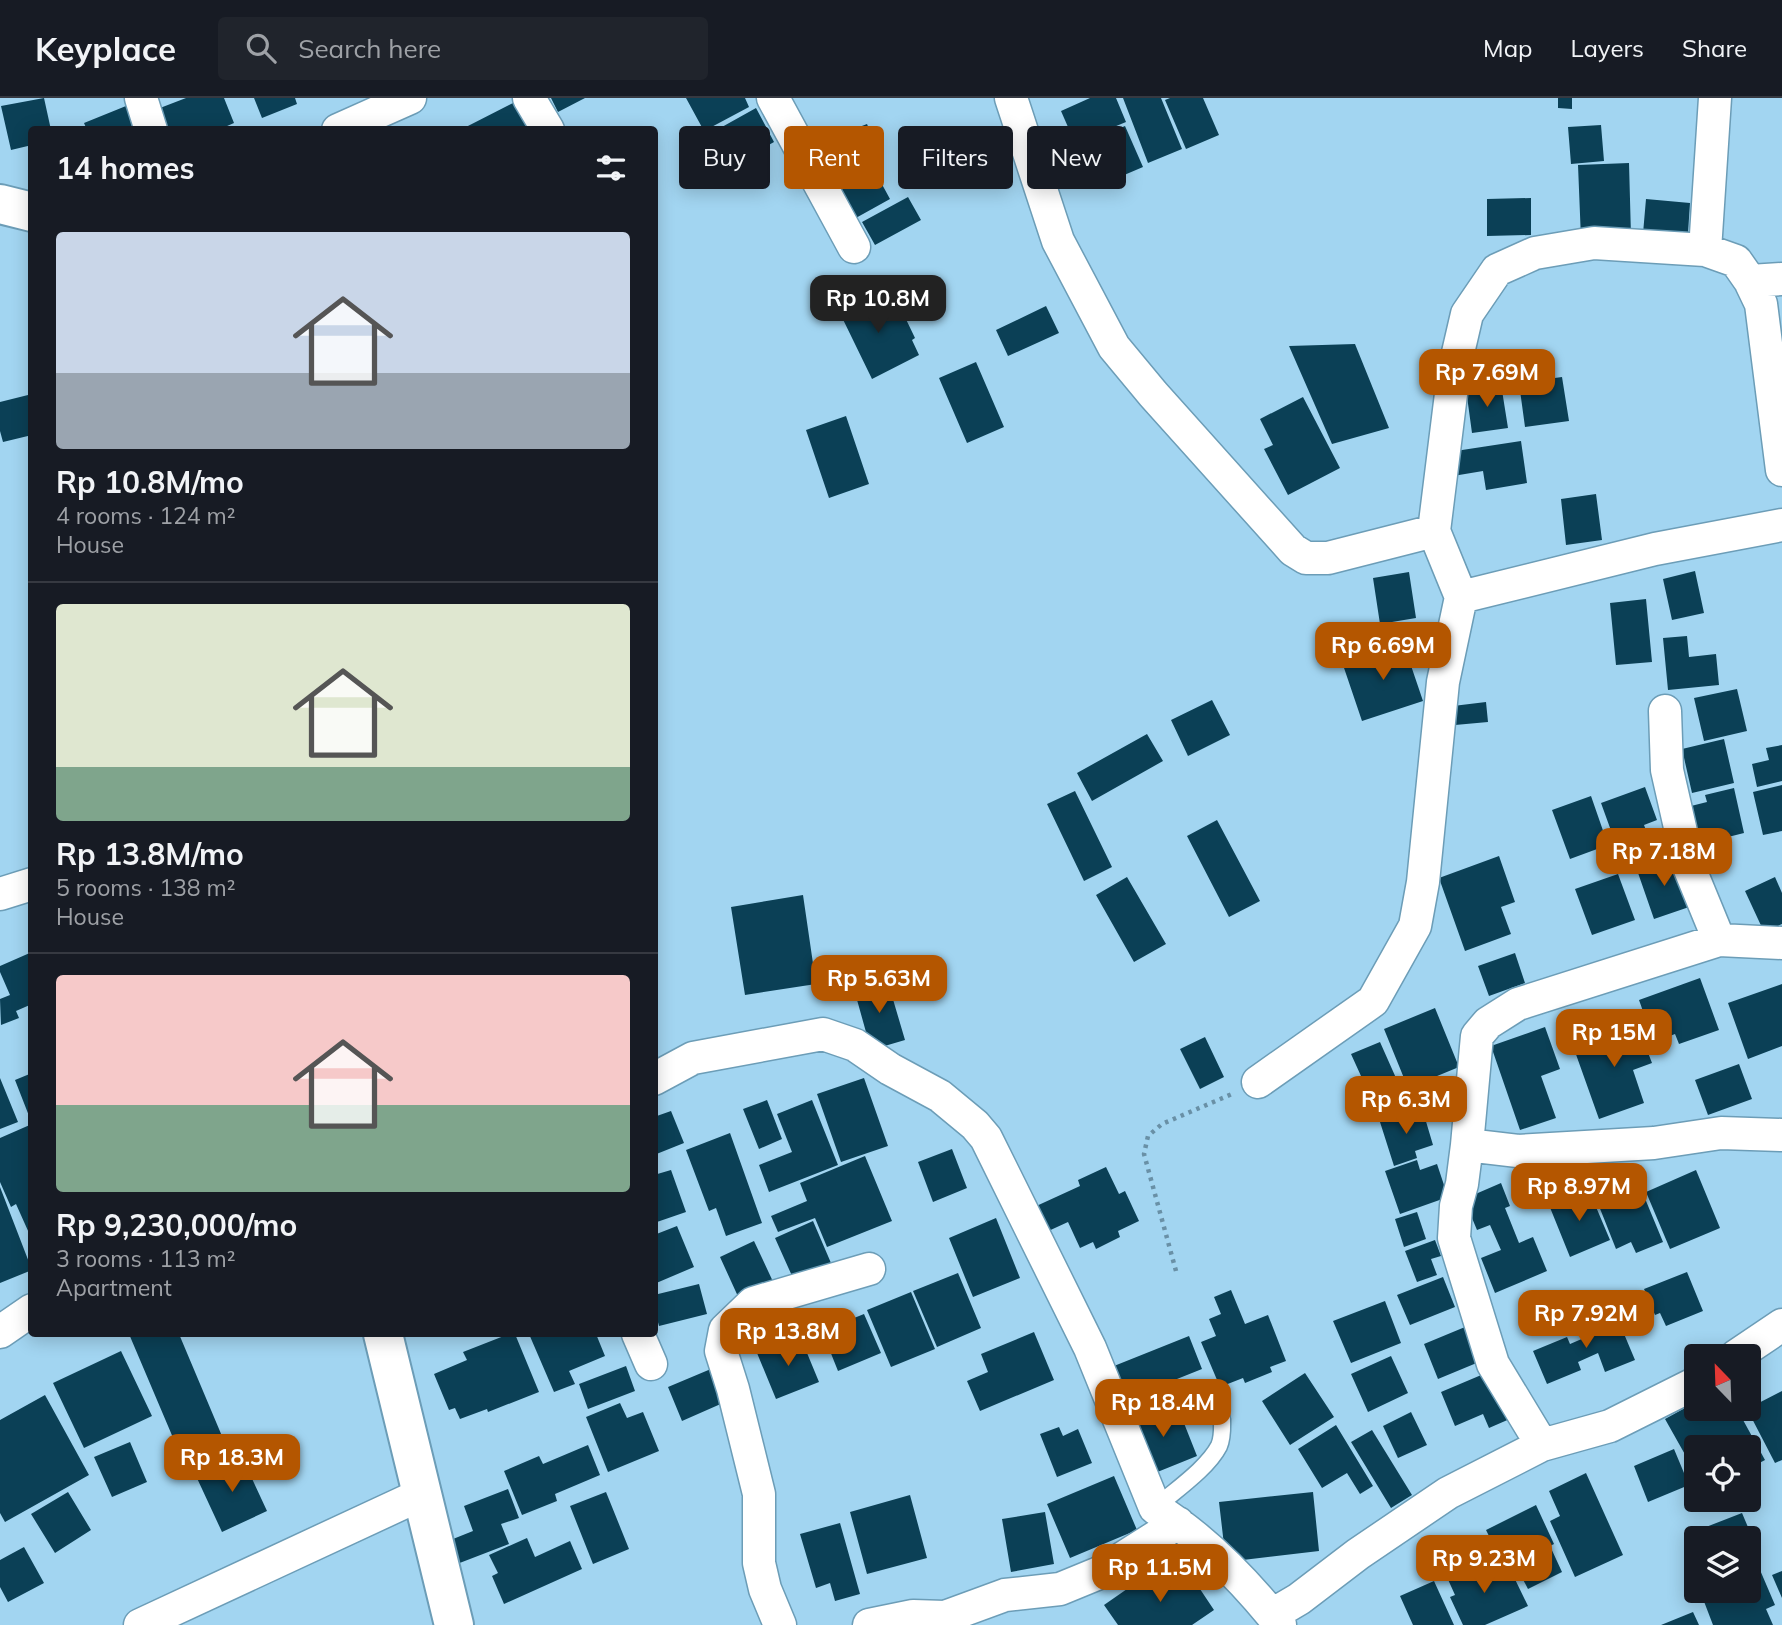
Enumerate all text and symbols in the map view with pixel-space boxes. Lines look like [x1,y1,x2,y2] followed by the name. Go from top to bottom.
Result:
[218,17,708,80] search box
[35,28,176,69] text: Keyplace
[242,29,280,67] icon: search
[298,32,441,65] text: Search here
[1483,33,1532,63] text: Map
[1570,33,1644,63] text: Layers
[1682,33,1747,63] text: Share
[679,126,770,189] chip: Buy
[784,126,884,189] chip: Rent
[898,126,1013,189] chip: Filters
[1027,126,1126,189] chip: New
[56,149,195,187] text: 14 homes
[592,149,630,187] icon: filters
[806,275,950,335] pin: Rp 10.8M
[280,278,406,404] icon: home
[826,283,930,312] text: Rp 10.8M
[1415,350,1559,409] pin: Rp 7.69M
[1435,357,1539,386] text: Rp 7.69M
[56,463,244,501] text: Rp 10.8M/mo
[56,501,236,530] text: 4 rooms · 124 m²
[56,530,124,559] text: House
[1311,622,1455,682] pin: Rp 6.69M
[1331,630,1435,659] text: Rp 6.69M
[280,650,406,776] icon: home
[1592,828,1736,888] pin: Rp 7.18M
[56,835,244,873] text: Rp 13.8M/mo
[1612,836,1716,865] text: Rp 7.18M
[56,873,236,902] text: 5 rooms · 138 m²
[56,902,124,931] text: House
[807,956,951,1015] pin: Rp 5.63M
[827,963,931,992] text: Rp 5.63M
[1557,1010,1671,1069] pin: Rp 15M
[1572,1017,1656,1046] text: Rp 15M
[280,1021,406,1147] icon: home
[1341,1076,1471,1136] pin: Rp 6.3M
[1361,1084,1451,1113] text: Rp 6.3M
[1507,1164,1651,1223] pin: Rp 8.97M
[1527,1171,1631,1200] text: Rp 8.97M
[56,1206,297,1244] text: Rp 9,230,000/mo
[56,1244,236,1273] text: 3 rooms · 113 m²
[56,1273,172,1302] text: Apartment
[1514,1290,1658,1350] pin: Rp 7.92M
[1534,1298,1638,1327] text: Rp 7.92M
[716,1308,860,1368] pin: Rp 13.8M
[736,1316,840,1345] text: Rp 13.8M
[1684,1344,1760,1421] north arrow
[1684,1344,1761,1603] map controls
[1091,1380,1235,1439] pin: Rp 18.4M
[1111,1387,1215,1416] text: Rp 18.4M
[160,1434,304,1494] pin: Rp 18.3M
[1684,1435,1761,1512] button: locate
[180,1442,284,1471] text: Rp 18.3M
[1684,1526,1761,1603] button: layers
[1412,1536,1556,1595] pin: Rp 9.23M
[1432,1543,1536,1572] text: Rp 9.23M
[1088,1544,1232,1604] pin: Rp 11.5M
[1108,1552,1212,1581] text: Rp 11.5M

